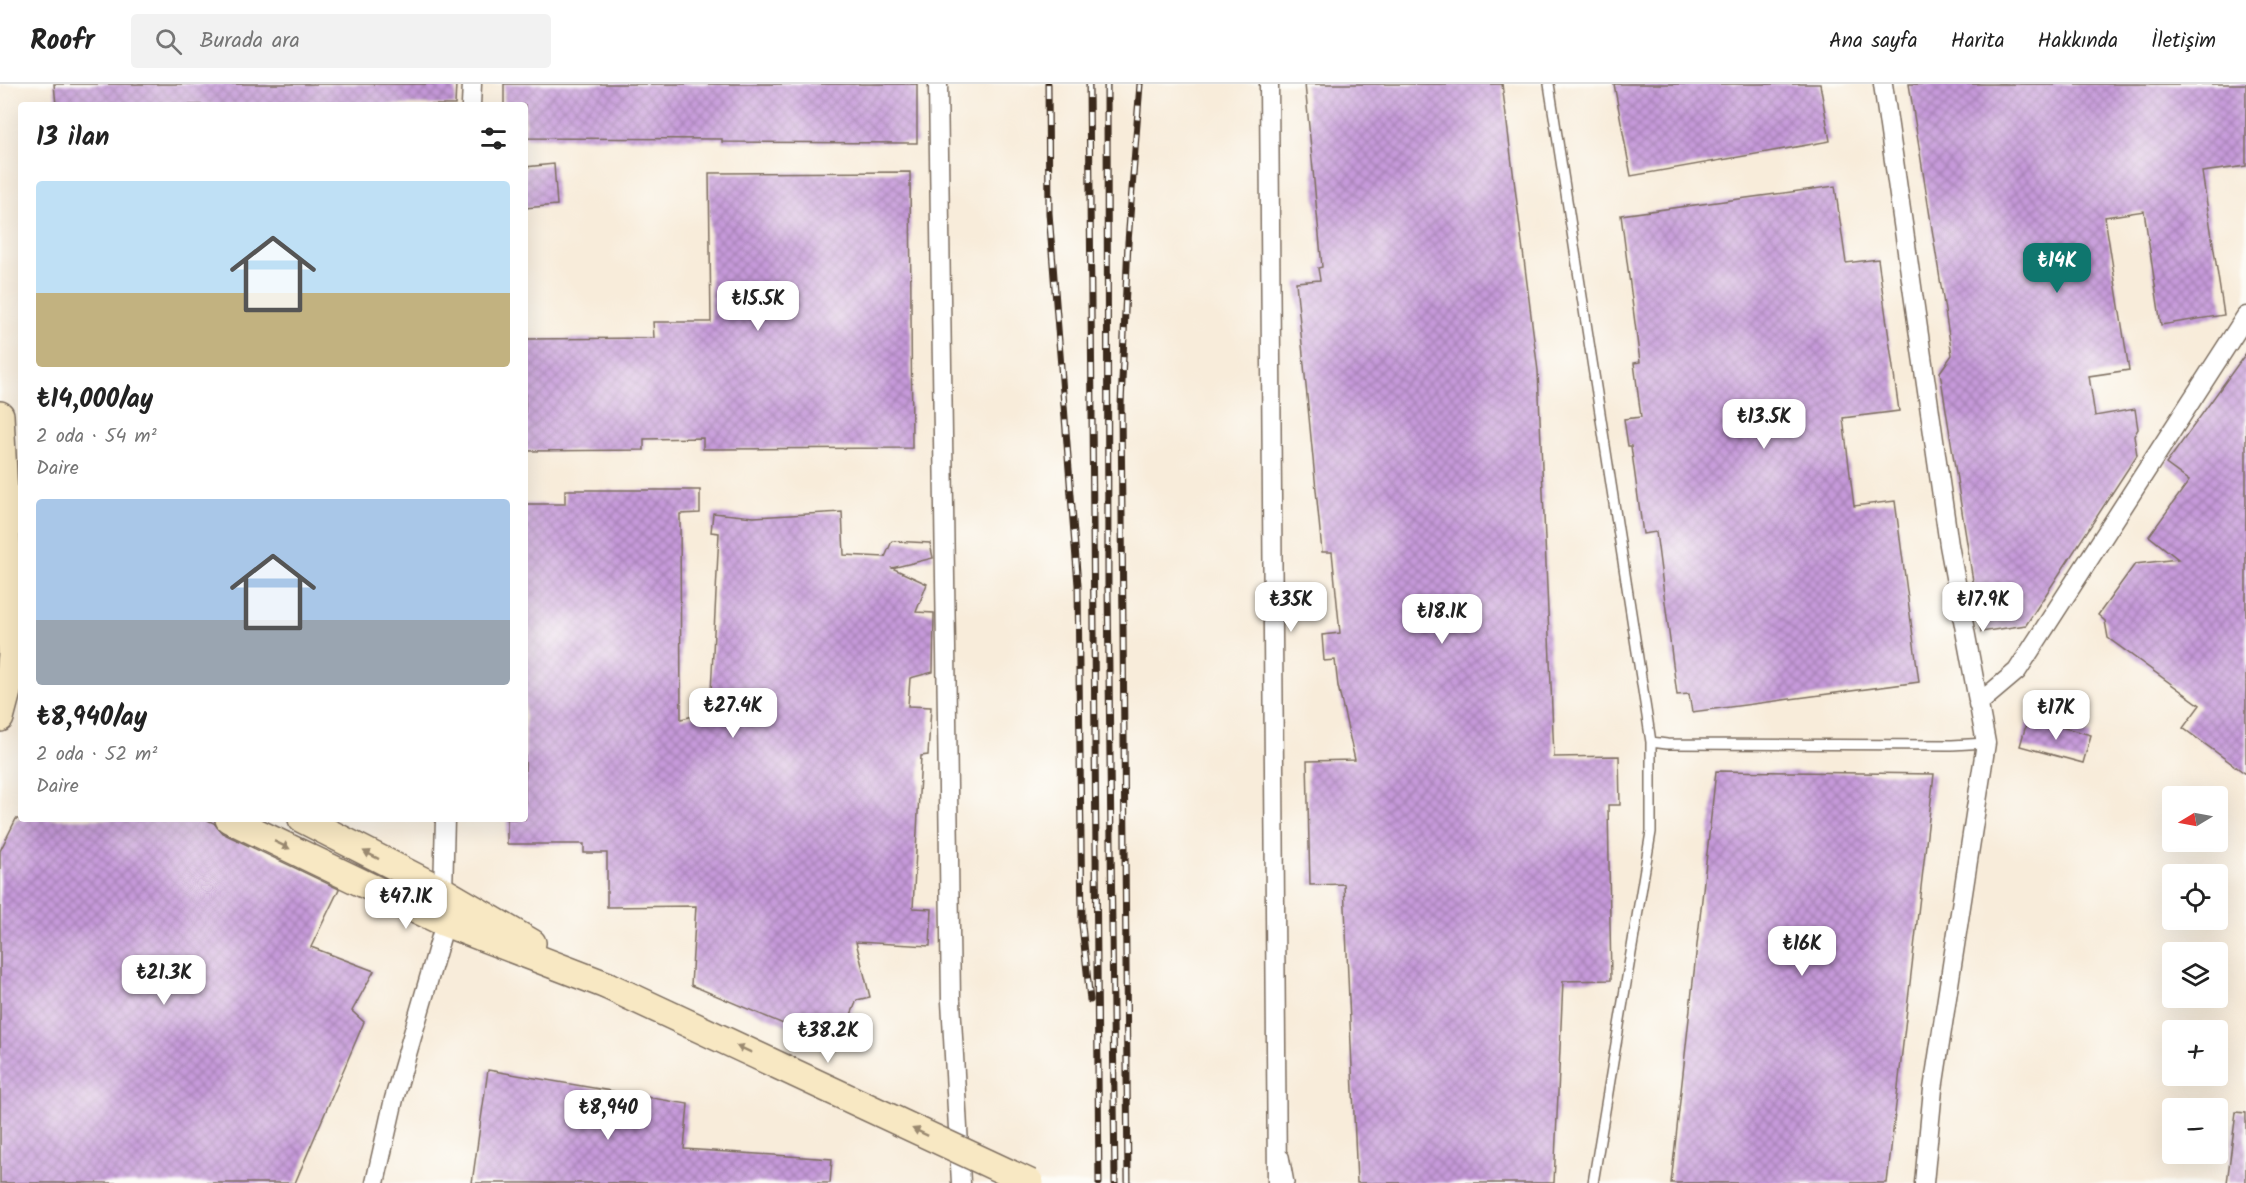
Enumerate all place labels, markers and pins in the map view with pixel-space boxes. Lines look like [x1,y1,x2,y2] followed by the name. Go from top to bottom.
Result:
[2021,243,2093,294] pin: ₺14K
[709,281,807,332] pin: ₺15.5K
[1715,399,1813,450] pin: ₺13.5K
[1255,582,1327,633] pin: ₺35K
[1934,582,2032,633] pin: ₺17.9K
[1393,594,1491,645] pin: ₺18.1K
[684,688,782,739] pin: ₺27.4K
[2020,690,2092,741] pin: ₺17K
[357,879,455,930] pin: ₺47.1K
[1766,926,1838,977] pin: ₺16K
[115,955,213,1006] pin: ₺21.3K
[779,1013,877,1064] pin: ₺38.2K
[559,1090,657,1141] pin: ₺8,940

